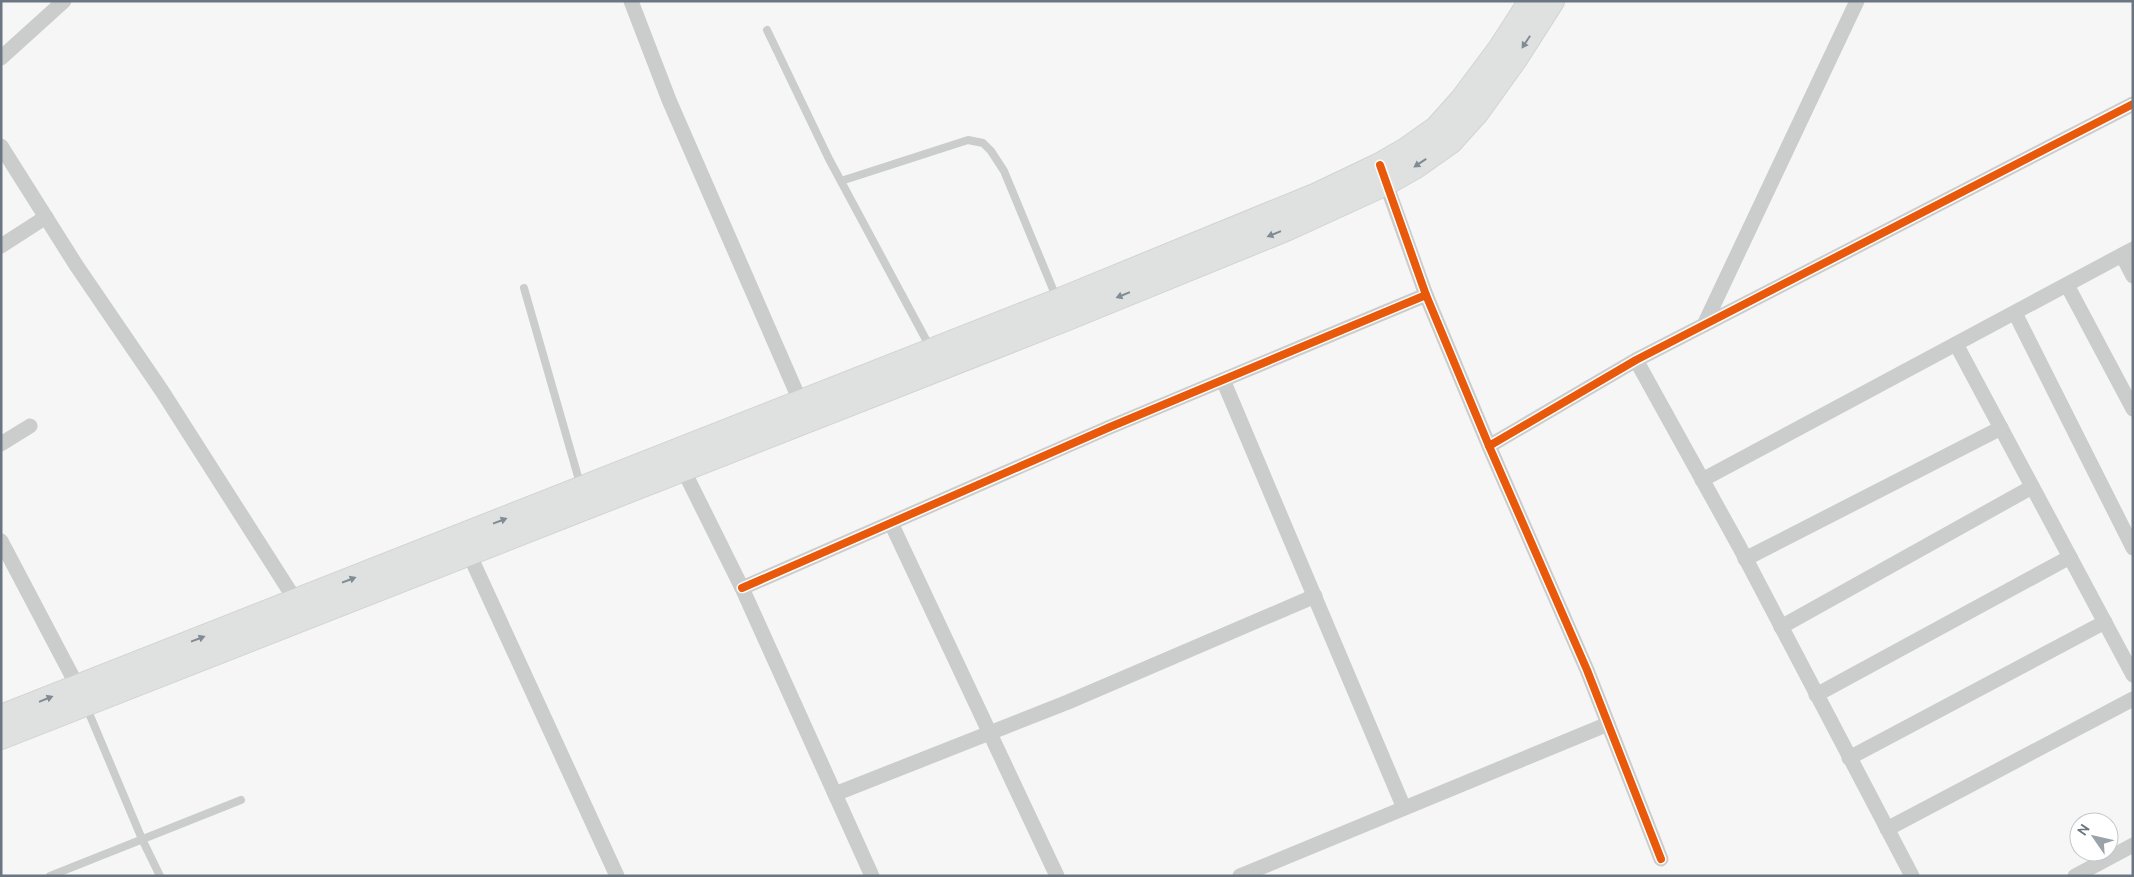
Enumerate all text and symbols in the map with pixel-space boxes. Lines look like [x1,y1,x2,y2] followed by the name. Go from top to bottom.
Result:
[1521,36,1531,49] one-way arrow
[1413,158,1427,168] one-way arrow
[1267,230,1281,238] one-way arrow
[1115,291,1130,299] one-way arrow
[493,517,508,525] one-way arrow
[342,576,357,584] one-way arrow
[190,635,205,643] one-way arrow
[39,695,54,703] one-way arrow
[2069,812,2119,862] north arrow
[2074,821,2093,839] text: N

